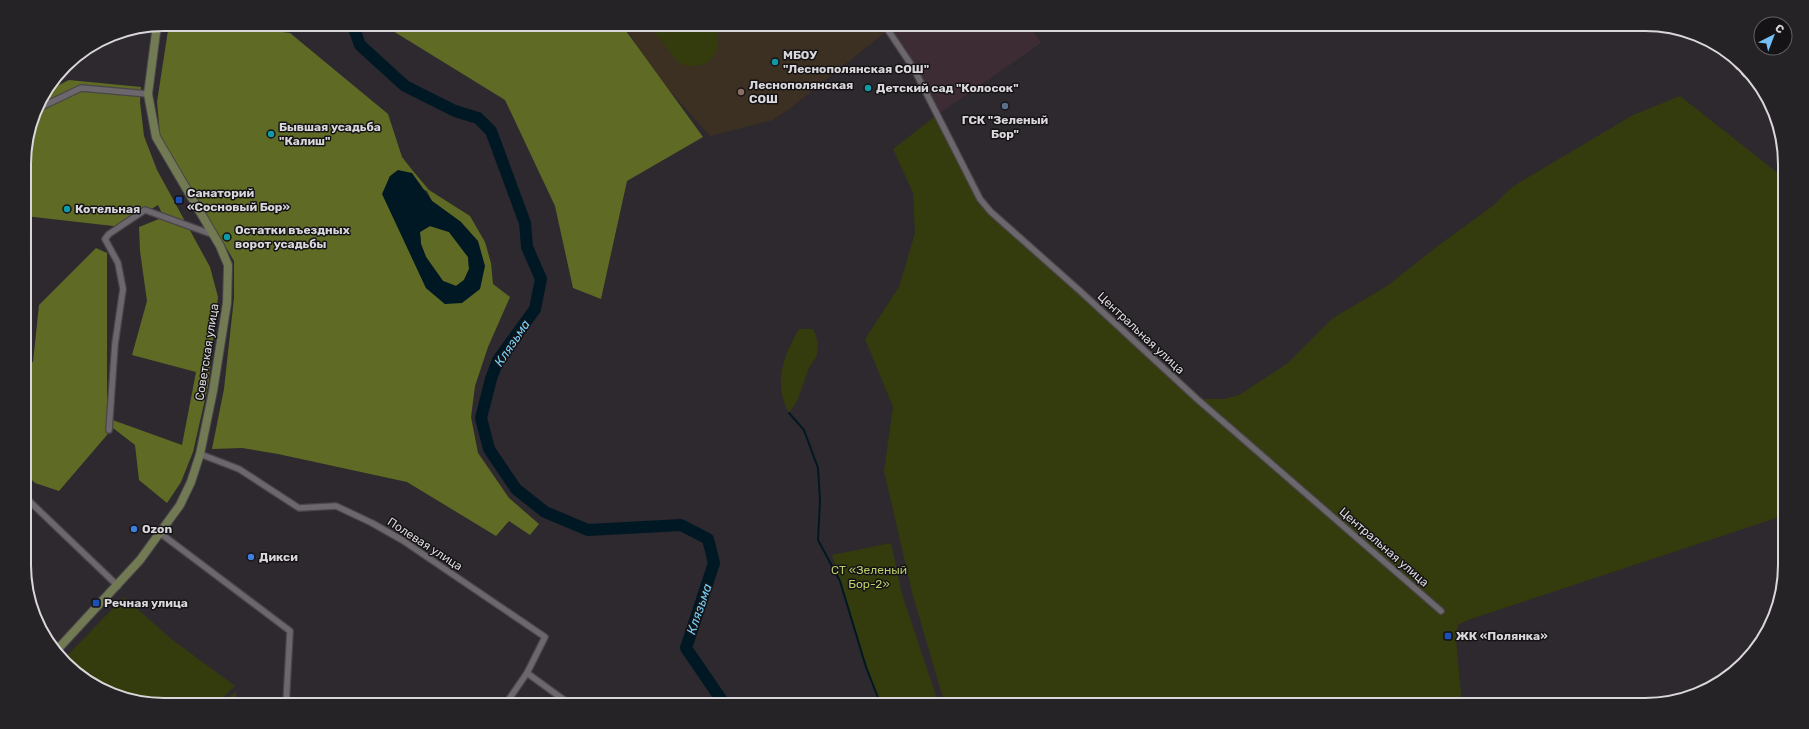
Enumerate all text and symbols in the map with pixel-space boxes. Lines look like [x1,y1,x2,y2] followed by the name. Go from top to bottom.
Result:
[1753,16,1793,56] north arrow
[1772,22,1787,37] text: С
[783,48,929,76] place label: МБОУ "Леснополянская СОШ"
[770,57,780,67] marker: МБОУ "Леснополянская СОШ"
[749,78,853,106] place label: Леснополянская СОШ
[876,81,1019,95] place label: Детский сад "Колосок"
[863,83,873,93] marker: Детский сад "Колосок"
[736,87,746,97] marker: Леснополянская СОШ
[1000,101,1010,111] marker: ГСК "Зеленый Бор"
[962,113,1049,141] place label: ГСК "Зеленый Бор"
[279,120,381,148] place label: Бывшая усадьба "Калиш"
[266,129,276,139] marker: Бывшая усадьба "Калиш"
[187,186,290,214] place label: Санаторий «Сосновый Бор»
[174,195,184,205] marker: Санаторий «Сосновый Бор»
[75,202,140,216] place label: Котельная
[62,204,72,214] marker: Котельная
[235,223,350,251] place label: Остатки въездных ворот усадьбы
[222,232,232,242] marker: Остатки въездных ворот усадьбы
[1095,289,1187,377] street label: Центральная улица
[192,302,222,402] street label: Советская улица
[491,317,533,369] water label: Клязьма
[1337,504,1431,590] street label: Центральная улица
[385,515,465,573] street label: Полевая улица
[142,522,172,536] place label: Ozon
[129,524,139,534] marker: Ozon
[259,550,298,564] place label: Дикси
[246,552,256,562] marker: Дикси
[831,563,907,591] park label: СТ «Зеленый Бор-2»
[683,581,715,636] water label: Клязьма
[104,596,188,610] place label: Речная улица
[91,598,101,608] marker: Речная улица
[1456,629,1548,643] place label: ЖК «Полянка»
[1443,631,1453,641] marker: ЖК «Полянка»

